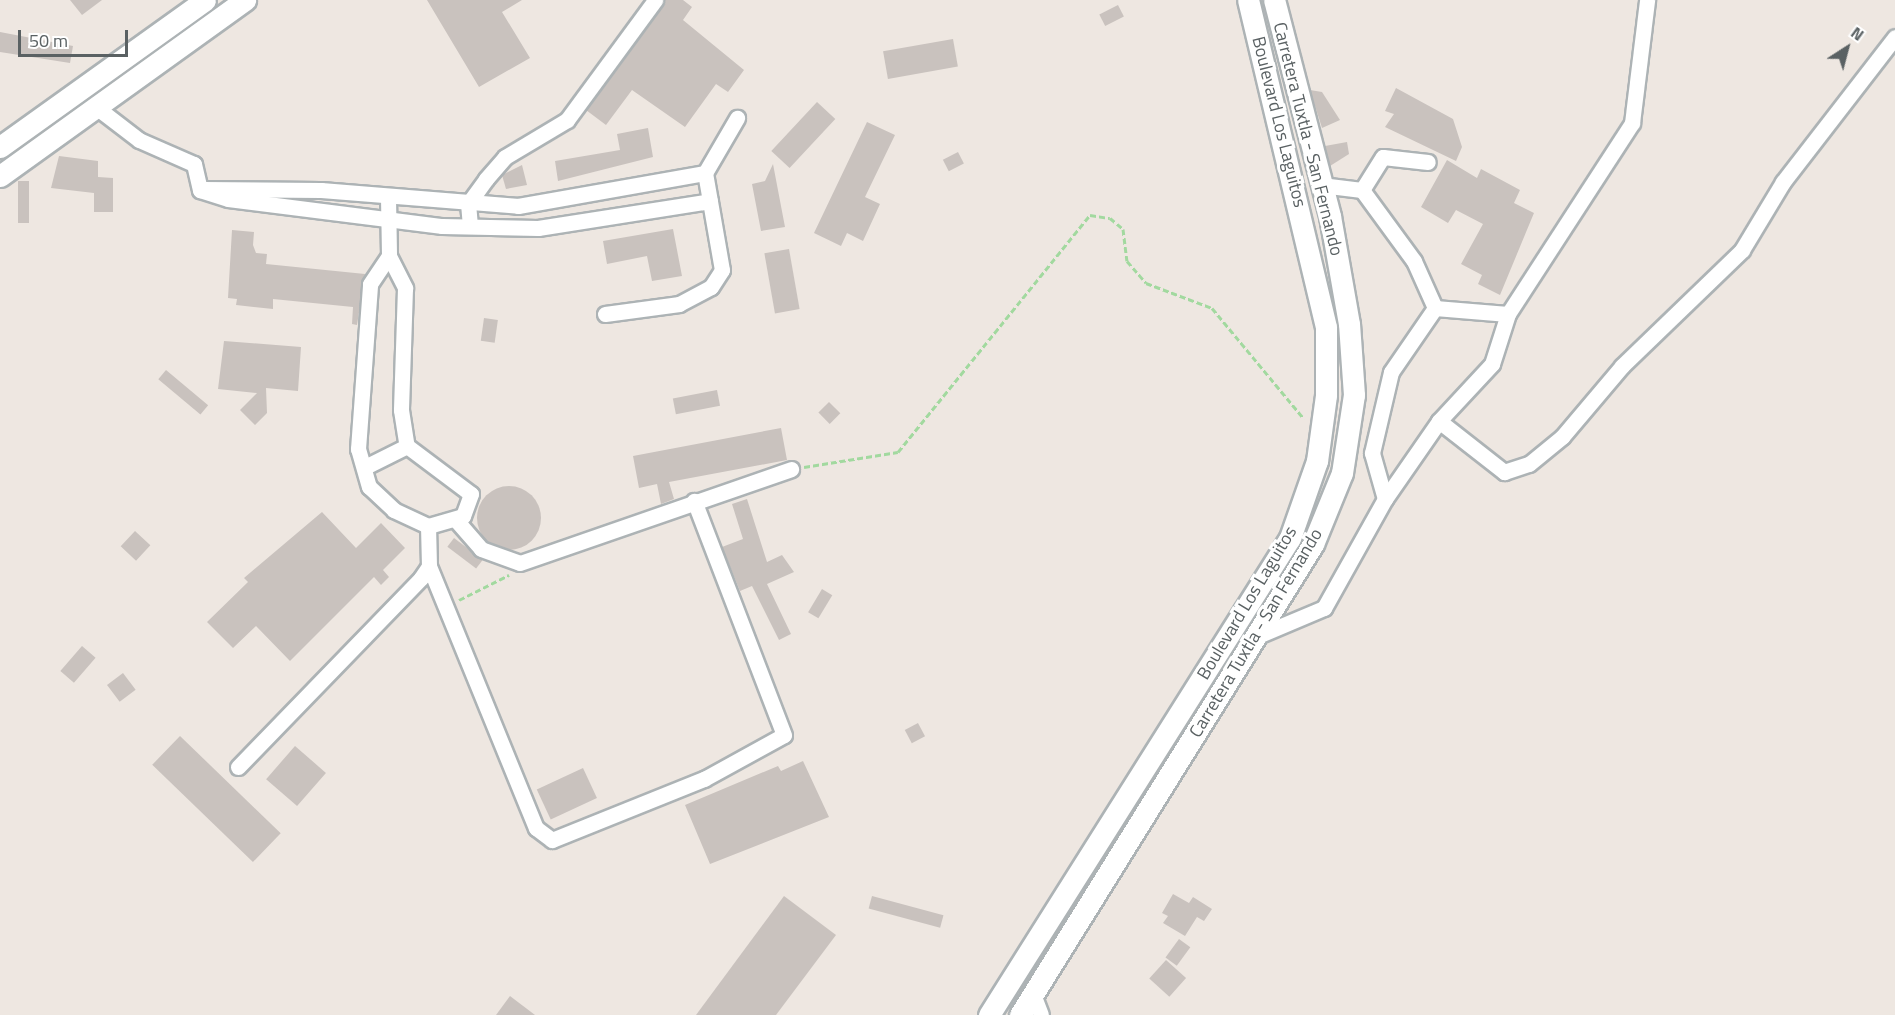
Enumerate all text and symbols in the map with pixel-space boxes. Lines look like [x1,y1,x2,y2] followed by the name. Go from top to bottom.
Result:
[21,18,130,56] scale bar
[1817,18,1877,78] north arrow
[1269,20,1347,258] street label: Carretera Tuxtla - San Fernando
[1846,20,1869,46] text: N
[29,27,68,54] text: 50 m
[1247,34,1311,210] street label: Boulevard Los Laguitos
[1193,522,1301,684] street label: Boulevard Los Laguitos
[1185,525,1327,741] street label: Carretera Tuxtla - San Fernando

